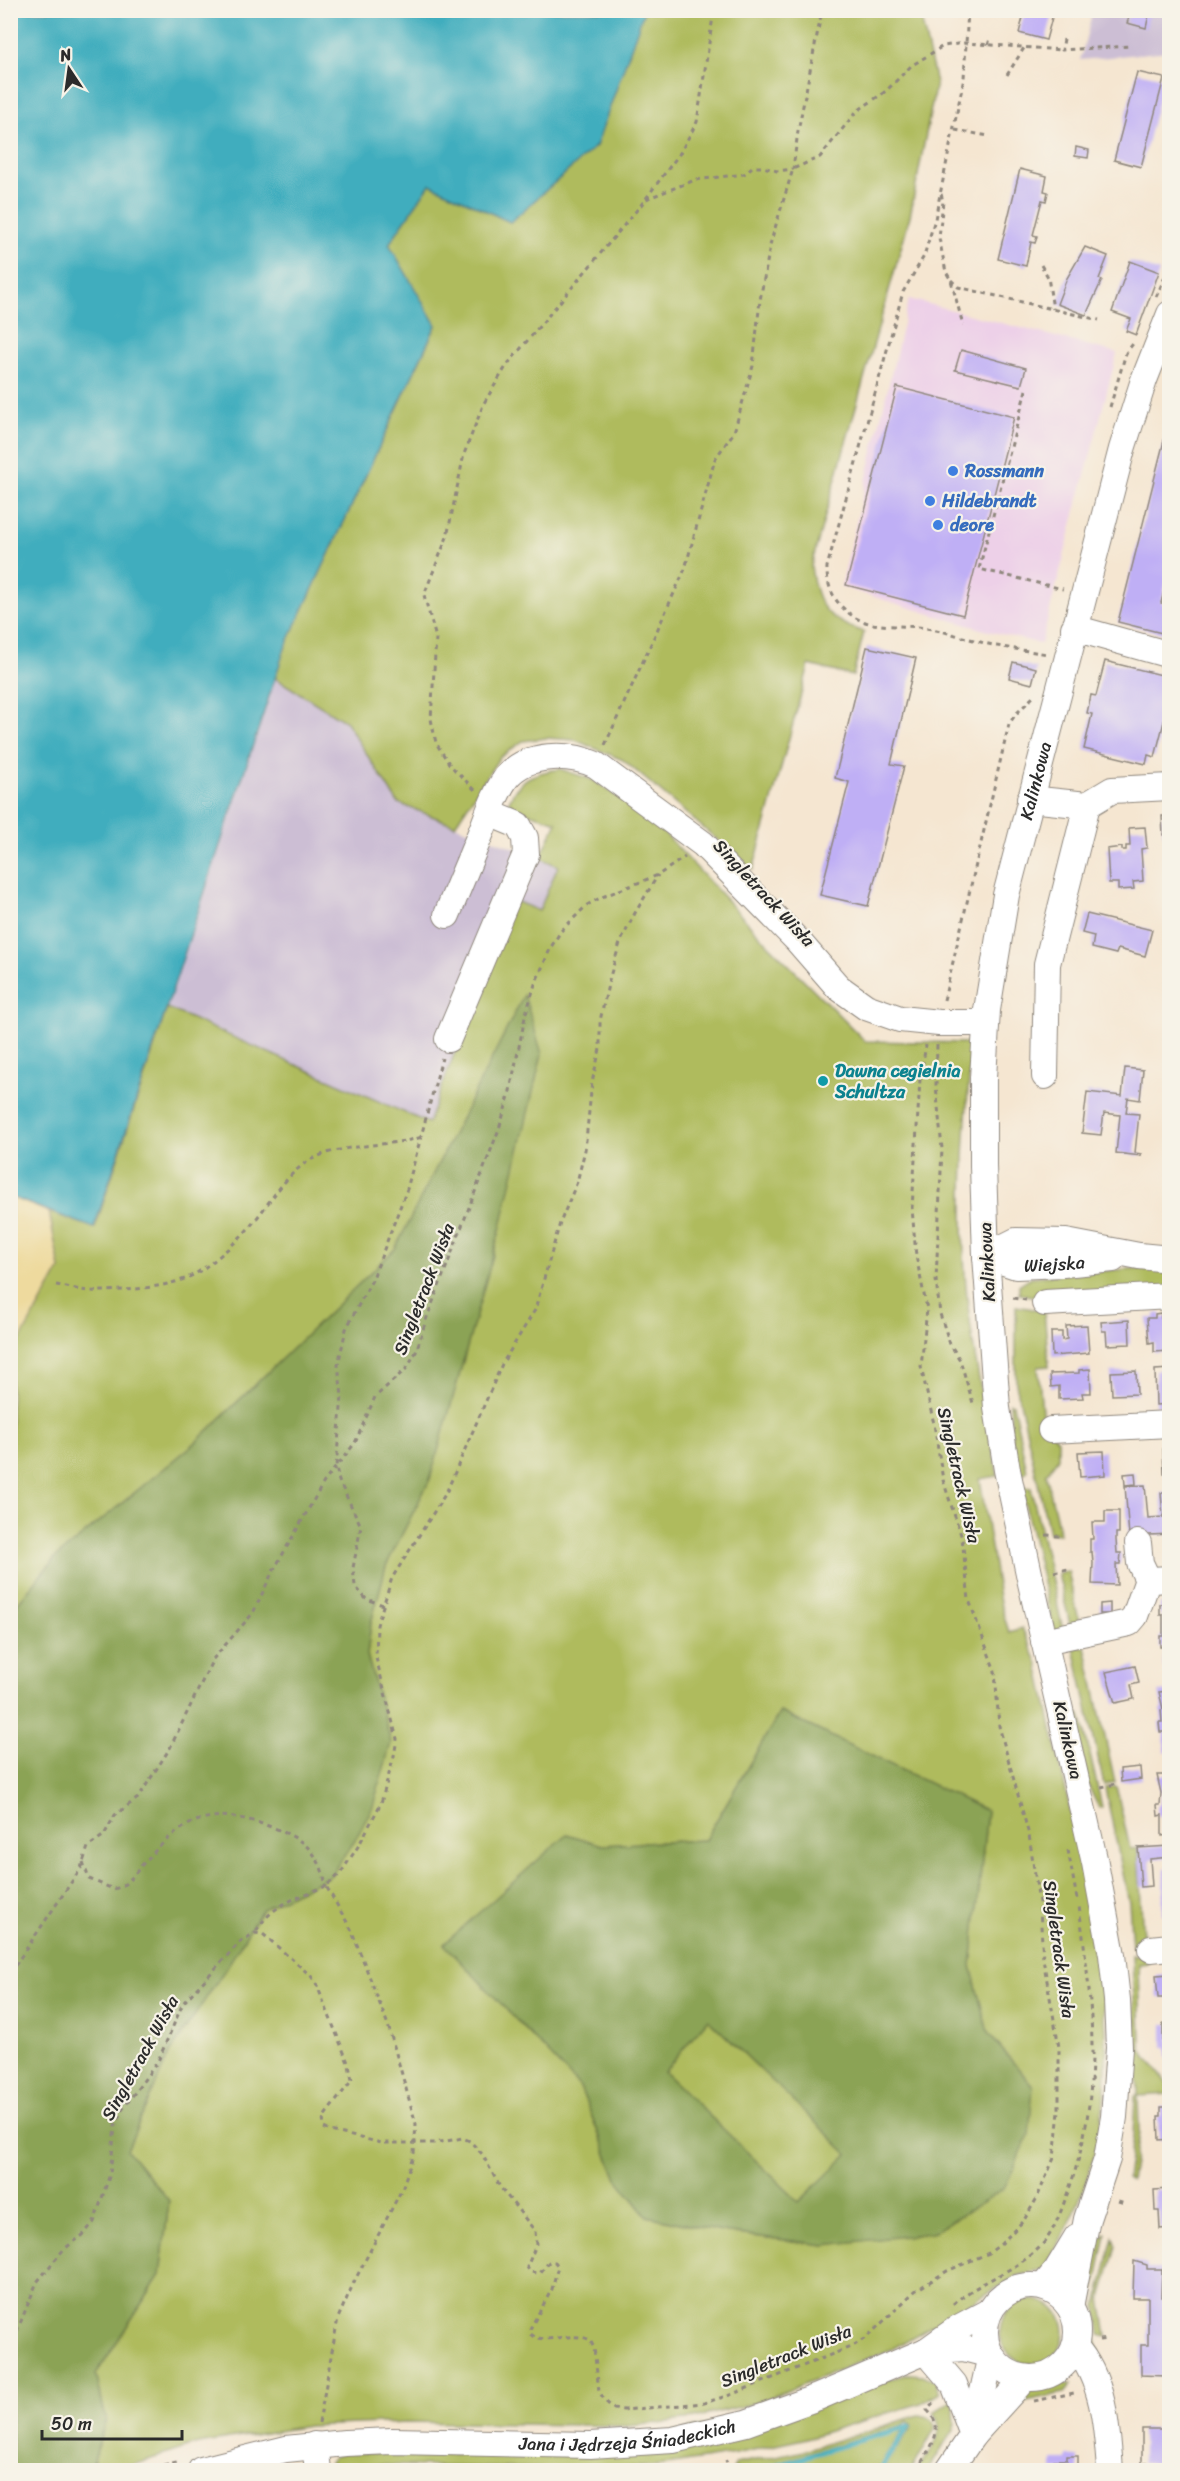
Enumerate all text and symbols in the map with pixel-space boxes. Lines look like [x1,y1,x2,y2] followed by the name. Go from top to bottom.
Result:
[39,39,99,99] north arrow
[56,39,75,70] text: N
[964,455,1044,487] place label: Rossmann
[946,464,960,478] marker: Rossmann
[941,485,1037,517] place label: Hildebrandt
[923,494,937,508] marker: Hildebrandt
[950,509,994,541] place label: deore
[931,518,945,532] marker: deore
[1010,738,1061,824] street label: Kalinkowa
[705,831,824,955] street label: Singletrack Wisła
[834,1055,961,1108] place label: Dawna cegielnia Schultza
[816,1074,830,1088] marker: Dawna cegielnia Schultza
[384,1217,464,1360] street label: Singletrack Wisła
[969,1221,1005,1303] street label: Kalinkowa
[1023,1246,1086,1282] street label: Wiejska
[928,1404,990,1547] street label: Singletrack Wisła
[1043,1698,1093,1782] street label: Kalinkowa
[1033,1878,1085,2021] street label: Singletrack Wisła
[92,1989,188,2127] street label: Singletrack Wisła
[716,2315,857,2397] street label: Singletrack Wisła
[42,2403,182,2441] scale bar
[51,2408,92,2440] text: 50 m
[518,2410,739,2461] street label: Jana i Jędrzeja Śniadeckich

